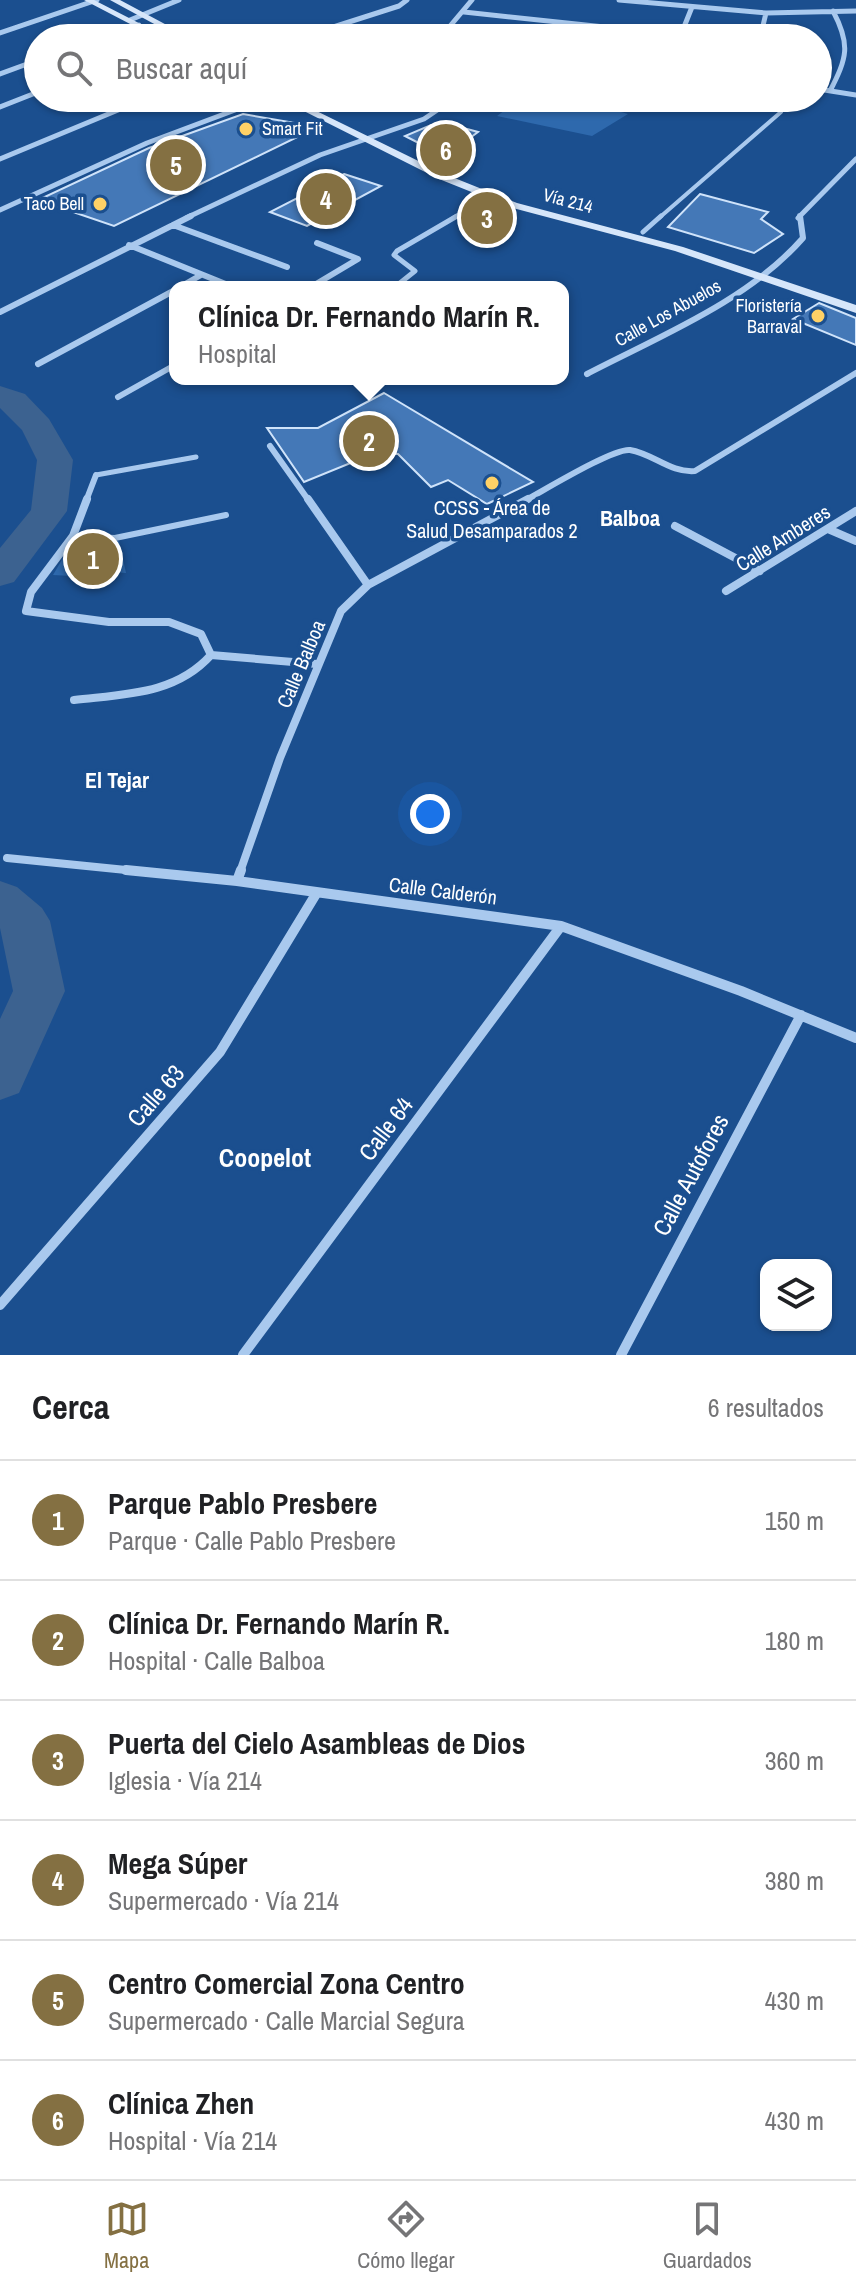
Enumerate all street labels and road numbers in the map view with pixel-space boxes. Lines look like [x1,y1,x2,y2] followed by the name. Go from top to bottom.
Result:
[540,182,596,219] street label: Vía 214
[610,273,725,352] street label: Calle Los Abuelos
[730,498,835,577] street label: Calle Amberes
[270,616,331,712] street label: Calle Balboa
[388,870,499,911] street label: Calle Calderón
[119,1058,191,1133] street label: Calle 63
[351,1090,420,1167] street label: Calle 64
[645,1108,736,1241] street label: Calle Autofores

